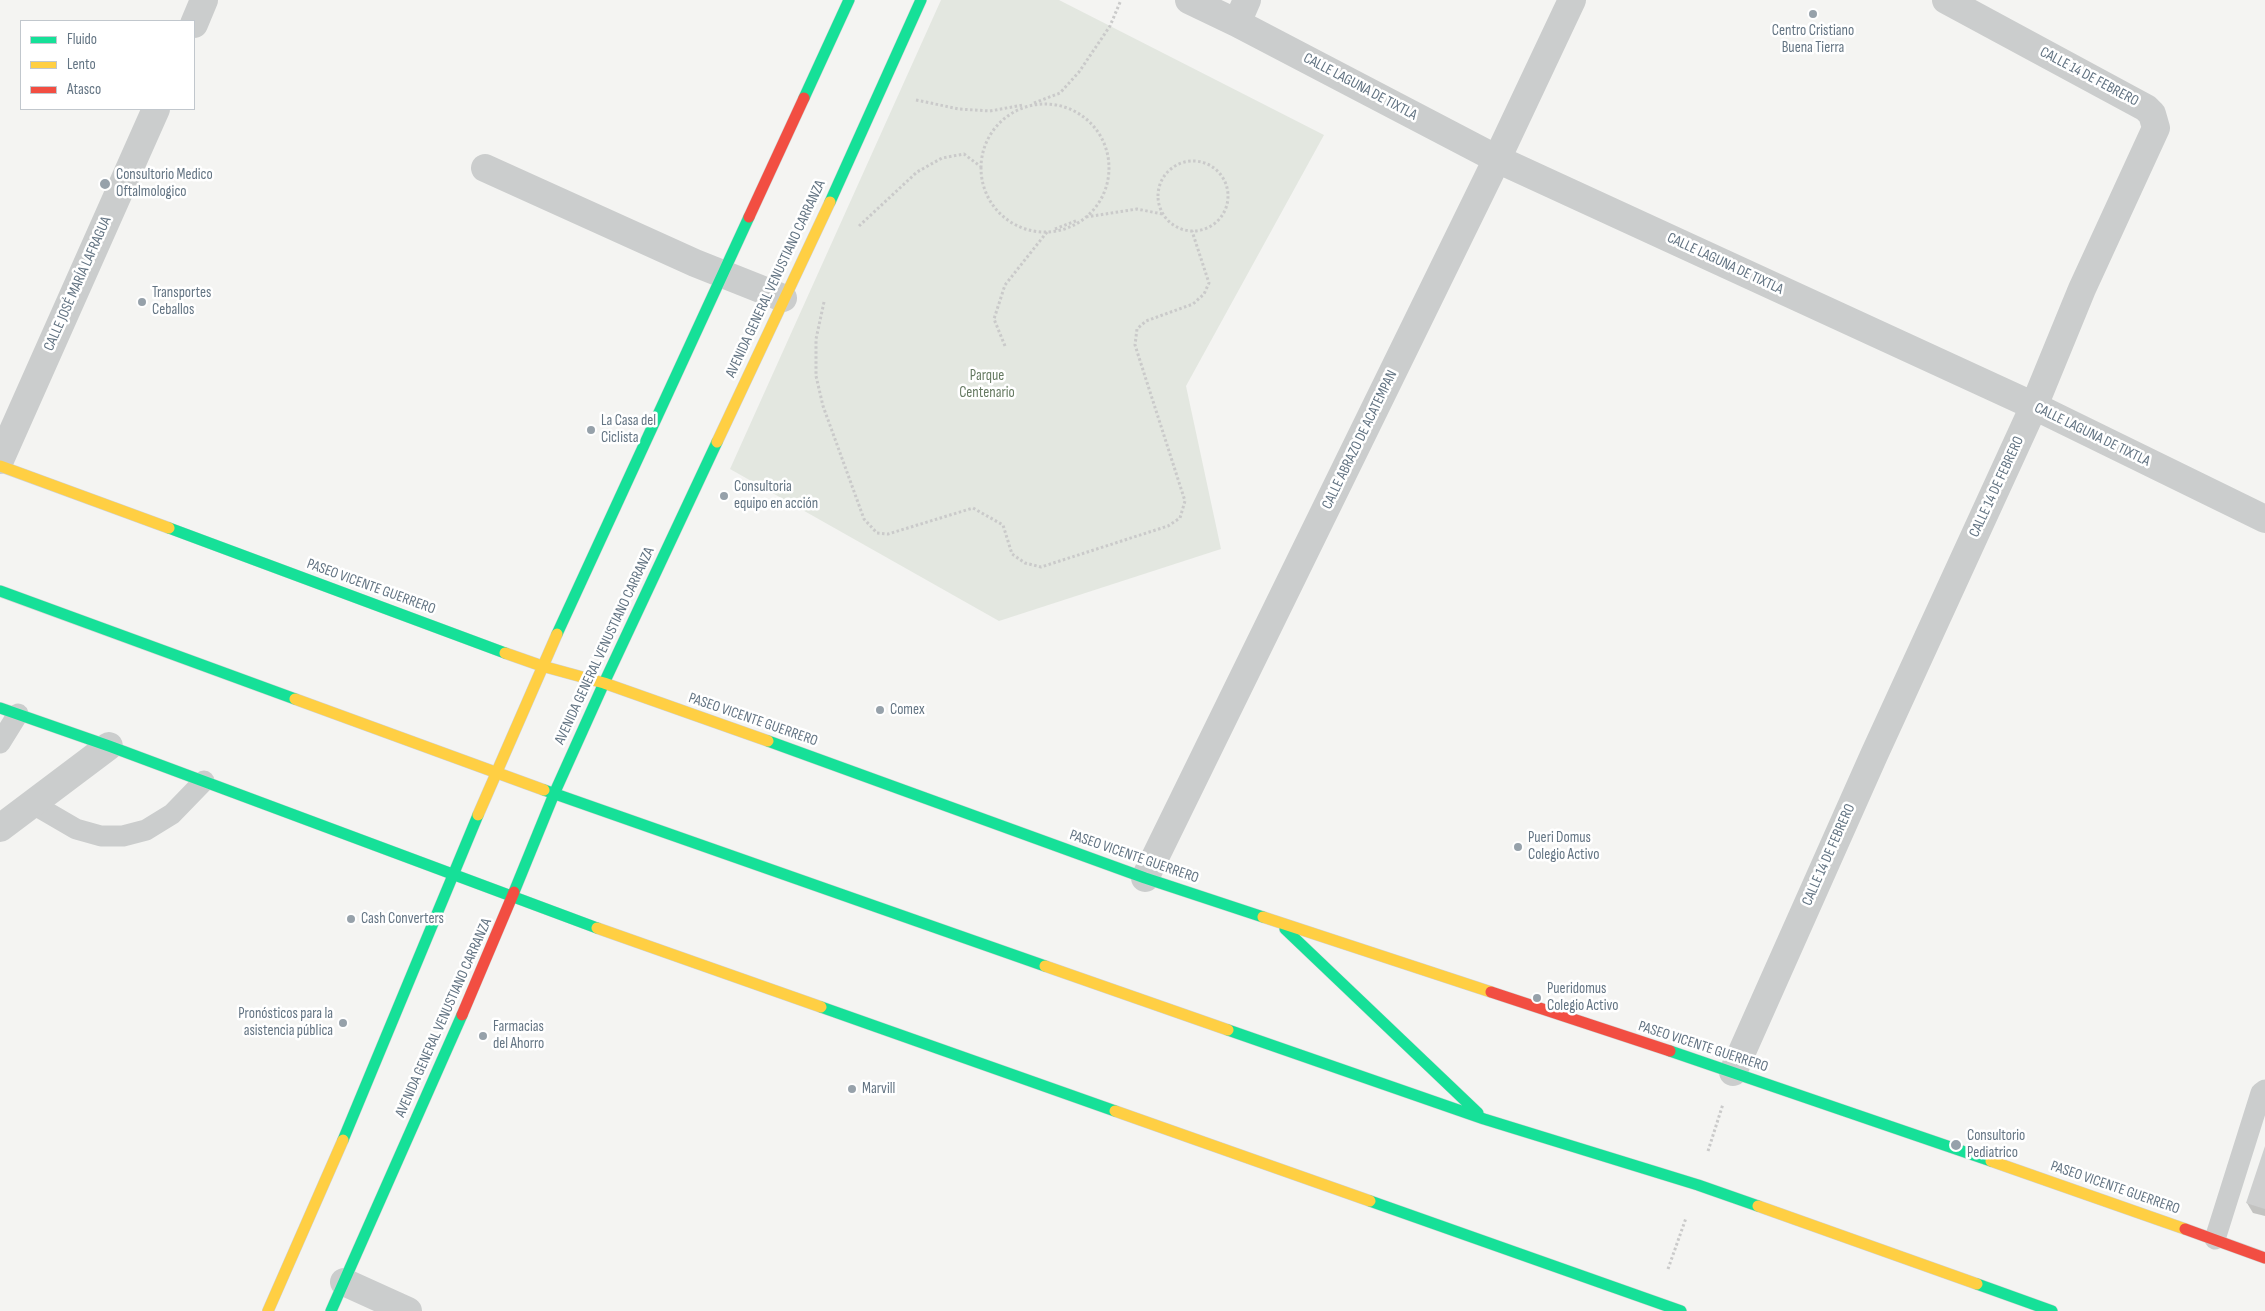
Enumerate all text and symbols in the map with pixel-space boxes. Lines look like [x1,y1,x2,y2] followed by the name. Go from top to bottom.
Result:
[1807,8,1819,20] marker: Centro Cristiano Buena Tierra
[20,20,195,110] legend
[1772,22,1854,57] place label: Centro Cristiano Buena Tierra
[67,30,97,49] text: Fluido
[2037,43,2141,111] street label: CALLE 14 DE FEBRERO
[1300,49,1420,125] street label: CALLE LAGUNA DE TIXTLA
[67,55,96,74] text: Lento
[67,80,101,99] text: Atasco
[116,166,213,201] place label: Consultorio Medico Oftalmologico
[98,177,112,191] marker: Consultorio Medico Oftalmologico
[722,177,830,381] street label: AVENIDA GENERAL VENUSTIANO CARRANZA
[40,214,116,354] street label: CALLE JOSÉ MARÍA LAFRAGUA
[1664,229,1786,299] street label: CALLE LAGUNA DE TIXTLA
[152,284,211,319] place label: Transportes Ceballos
[136,296,148,308] marker: Transportes Ceballos
[959,367,1015,402] park label: Parque Centenario
[1319,368,1401,512] street label: CALLE ABRAZO DE ACATEMPAN
[2031,399,2153,471] street label: CALLE LAGUNA DE TIXTLA
[601,412,656,447] place label: La Casa del Ciclista
[585,424,597,436] marker: La Casa del Ciclista
[1966,434,2028,540] street label: CALLE 14 DE FEBRERO
[734,478,818,513] place label: Consultoria equipo en acción
[718,490,730,502] marker: Consultoria equipo en acción
[551,544,659,748] street label: AVENIDA GENERAL VENUSTIANO CARRANZA
[304,555,438,619] street label: PASEO VICENTE GUERRERO
[686,689,820,751] street label: PASEO VICENTE GUERRERO
[890,701,925,719] place label: Comex
[874,704,886,716] marker: Comex
[1799,801,1859,909] street label: CALLE 14 DE FEBRERO
[1067,826,1201,888] street label: PASEO VICENTE GUERRERO
[1528,829,1599,864] place label: Pueri Domus Colegio Activo
[1512,841,1524,853] marker: Pueri Domus Colegio Activo
[361,910,444,928] place label: Cash Converters
[345,913,357,925] marker: Cash Converters
[392,916,496,1120] street label: AVENIDA GENERAL VENUSTIANO CARRANZA
[1547,980,1618,1015] place label: Pueridomus Colegio Activo
[1531,992,1543,1004] marker: Pueridomus Colegio Activo
[238,1005,333,1040] place label: Pronósticos para la asistencia pública
[337,1017,349,1029] marker: Pronósticos para la asistencia pública
[493,1018,544,1053] place label: Farmacias del Ahorro
[1636,1018,1770,1076] street label: PASEO VICENTE GUERRERO
[477,1030,489,1042] marker: Farmacias del Ahorro
[862,1080,895,1098] place label: Marvill
[846,1083,858,1095] marker: Marvill
[1967,1127,2025,1162] place label: Consultorio Pediatrico
[1949,1138,1963,1152] marker: Consultorio Pediatrico
[2048,1157,2182,1219] street label: PASEO VICENTE GUERRERO

